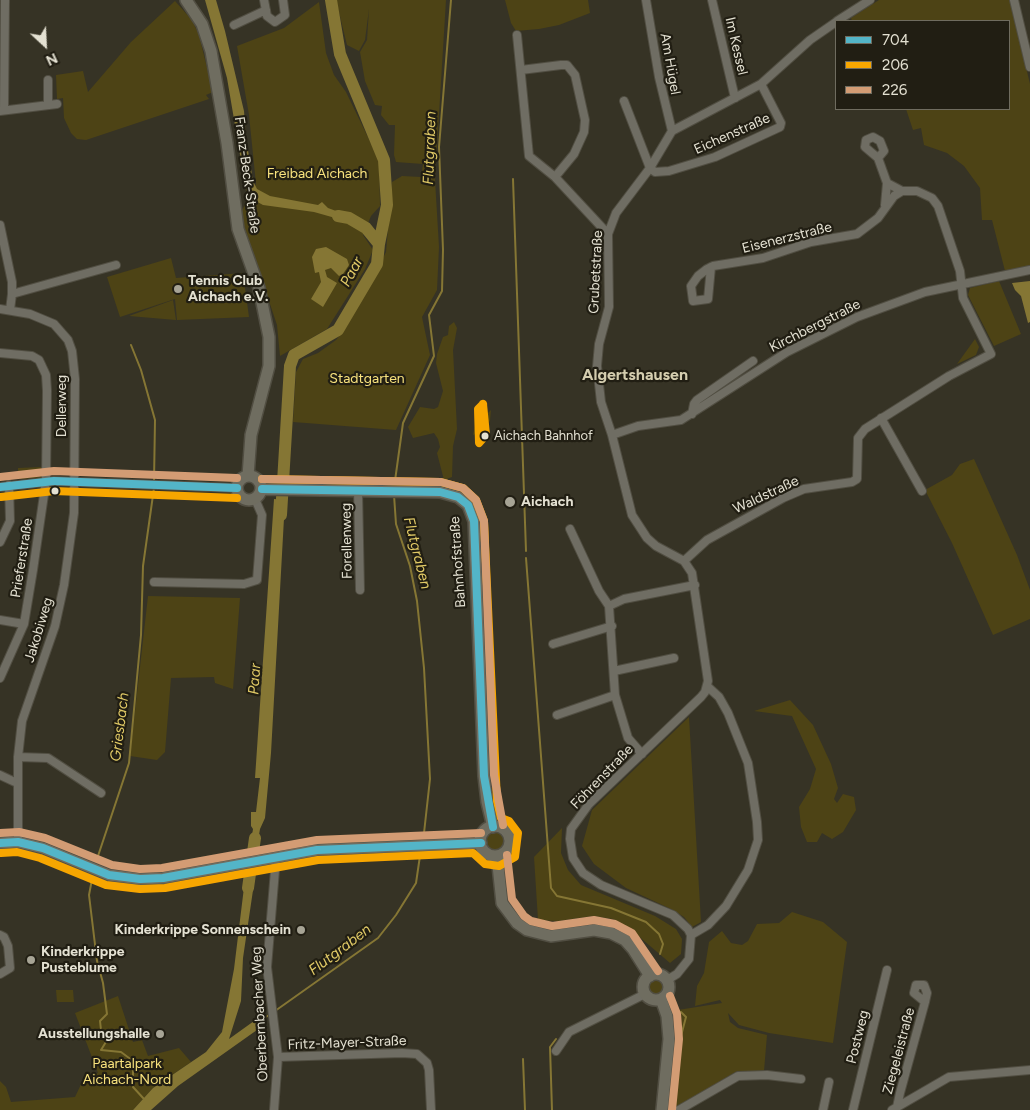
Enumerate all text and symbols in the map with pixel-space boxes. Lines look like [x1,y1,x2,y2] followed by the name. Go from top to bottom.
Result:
[721,15,751,77] street label: Im Kessel
[20,20,70,70] north arrow
[835,20,1010,110] legend
[882,31,909,49] text: 704
[656,32,684,96] street label: Am Hügel
[43,49,60,69] text: N
[882,56,909,74] text: 206
[882,81,907,99] text: 226
[691,110,773,158] street label: Eichenstraße
[420,111,440,185] water label: Flutgraben
[231,116,263,234] street label: Franz-Beck-Straße
[267,166,367,182] park label: Freibad Aichach
[740,219,834,257] street label: Eisenerzstraße
[585,230,607,314] street label: Grubetstraße
[337,254,367,290] water label: Paar
[188,273,269,306] place label: Tennis Club Aichach e.V.
[172,283,184,295] marker: Tennis Club Aichach e.V.
[767,296,863,356] street label: Kirchbergstraße
[582,365,688,385] district label: Algertshausen
[329,371,405,387] park label: Stadtgarten
[54,375,70,437] street label: Dellerweg
[494,428,593,444] place label: Aichach Bahnhof
[480,431,490,441] marker: Aichach Bahnhof
[730,472,802,518] street label: Waldstraße
[50,486,60,496] unlabelled marker
[521,494,573,510] place label: Aichach
[503,495,517,509] marker: Aichach
[338,503,356,579] street label: Forellenweg
[399,515,435,591] water label: Flutgraben
[446,516,470,608] street label: Bahnhofstraße
[7,517,37,599] street label: Prieferstraße
[21,595,57,665] street label: Jakobiweg
[245,663,265,695] water label: Paar
[107,691,133,763] water label: Griesbach
[567,741,637,813] street label: Föhrenstraße
[305,921,375,979] water label: Flutgraben
[114,922,291,938] place label: Kinderkrippe Sonnenschein
[295,924,307,936] marker: Kinderkrippe Sonnenschein
[41,944,124,976] place label: Kinderkrippe Pusteblume
[248,946,272,1082] street label: Oberbernbacher Weg
[25,954,37,966] marker: Kinderkrippe Pusteblume
[879,1006,919,1096] street label: Ziegeleistraße
[843,1008,873,1066] street label: Postweg
[38,1026,150,1042] place label: Ausstellungshalle
[154,1028,166,1040] marker: Ausstellungshalle
[287,1033,407,1053] street label: Fritz-Mayer-Straße
[83,1056,171,1088] park label: Paartalpark Aichach-Nord

